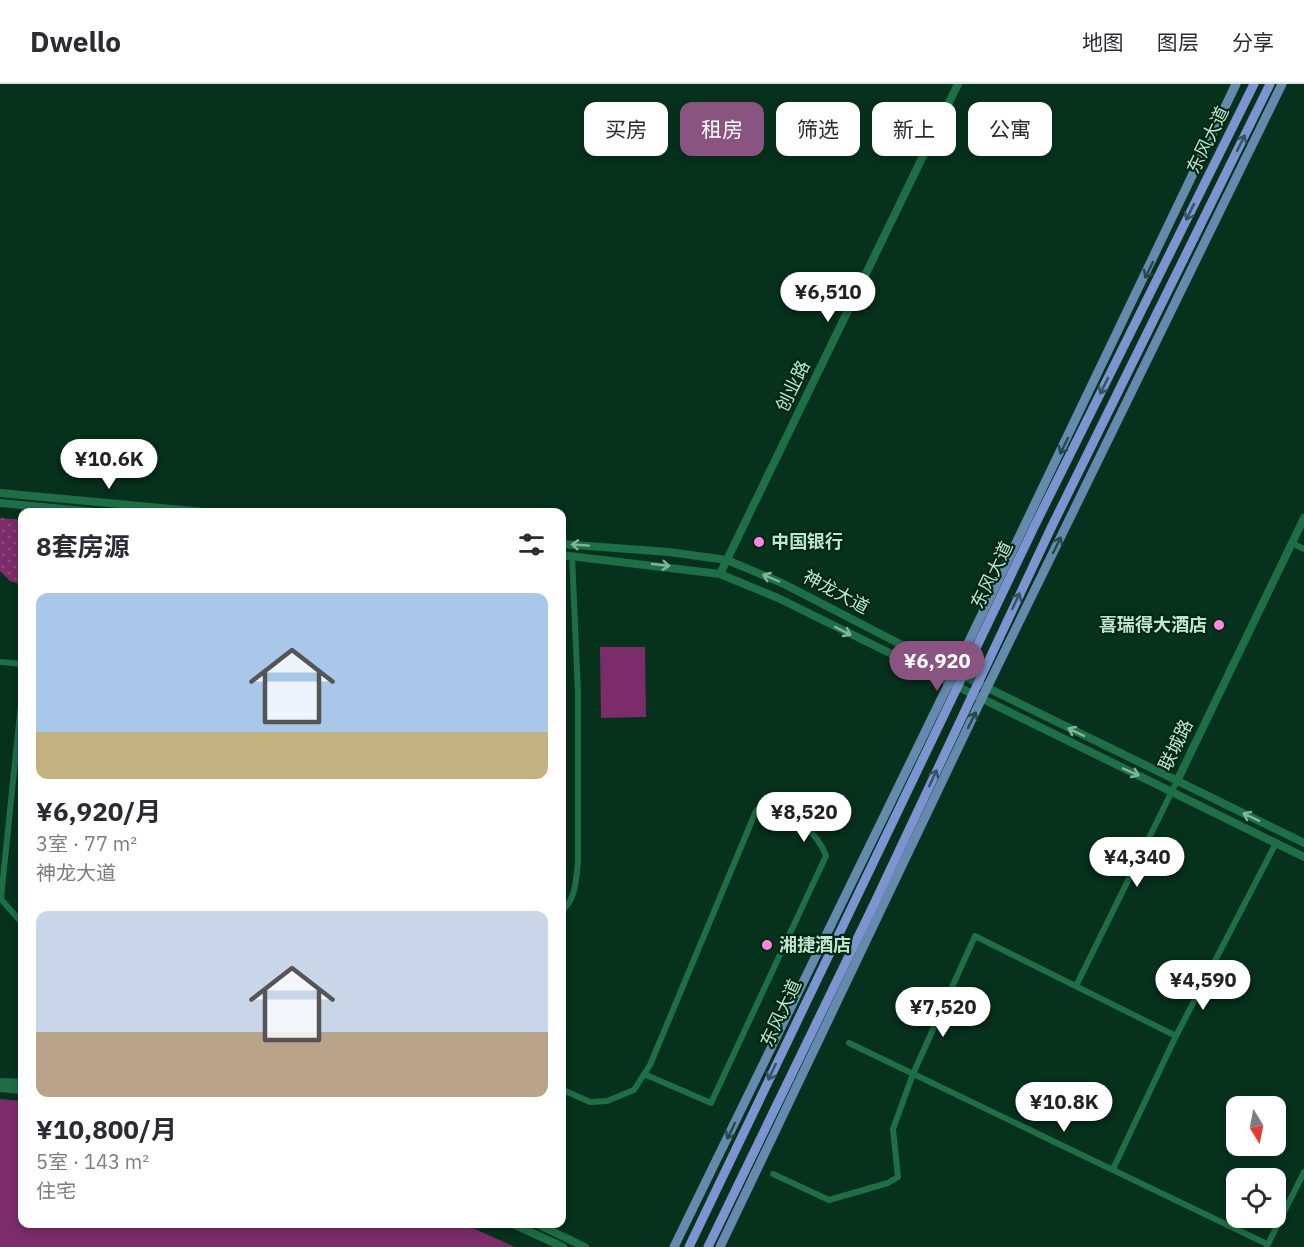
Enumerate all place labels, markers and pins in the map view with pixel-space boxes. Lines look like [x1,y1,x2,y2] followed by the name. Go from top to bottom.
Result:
[779,272,877,323] pin: ¥6,510
[60,439,158,490] pin: ¥10.6K
[771,530,843,553] place label: 中国银行
[752,535,766,549] marker: 中国银行
[1099,613,1207,636] place label: 喜瑞得大酒店
[1212,618,1226,632] marker: 喜瑞得大酒店
[888,641,986,692] pin: ¥6,920
[755,792,853,843] pin: ¥8,520
[1088,837,1186,888] pin: ¥4,340
[779,933,851,956] place label: 湘捷酒店
[760,938,774,952] marker: 湘捷酒店
[1154,960,1252,1011] pin: ¥4,590
[894,987,992,1038] pin: ¥7,520
[1015,1082,1113,1133] pin: ¥10.8K

